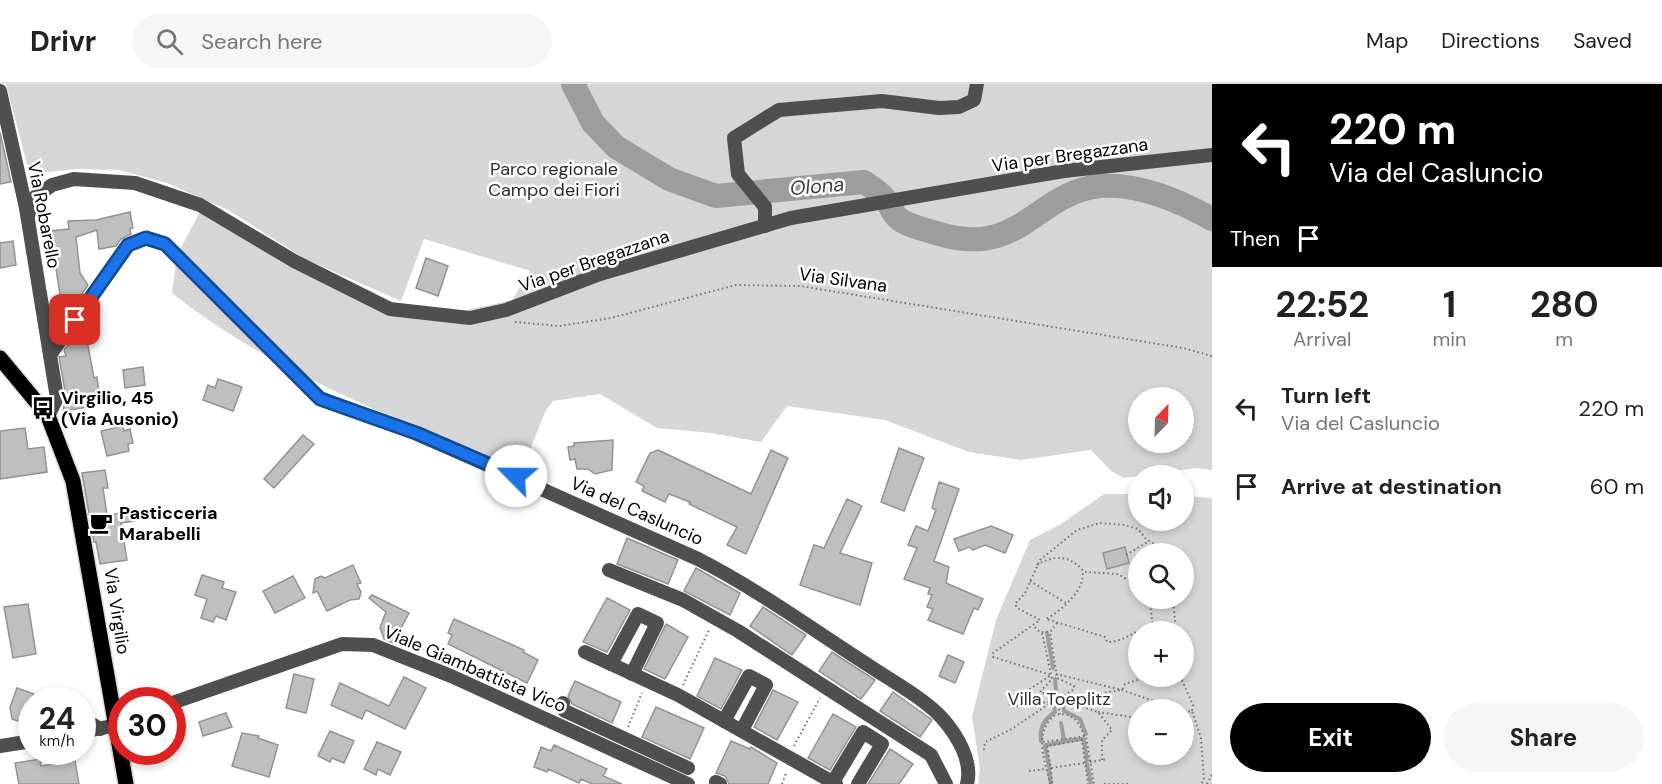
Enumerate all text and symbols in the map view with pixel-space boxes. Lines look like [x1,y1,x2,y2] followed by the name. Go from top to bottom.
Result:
[132,14,552,68] search box
[30,23,96,60] text: Drivr
[153,25,186,58] icon: search
[201,27,323,56] text: Search here
[1366,27,1408,55] text: Map
[1441,27,1540,55] text: Directions
[1573,27,1632,55] text: Saved
[1329,102,1456,157] text: 220 m
[1230,108,1308,186] icon: left
[990,132,1150,178] street label: Via per Bregazzana
[1329,155,1543,190] text: Via del Casluncio
[488,157,620,202] park label: Parco regionale Campo dei Fiori
[22,160,66,270] street label: Via Robarello
[789,171,845,201] water label: Olona
[1292,222,1325,255] icon: arrive
[516,224,672,298] street label: Via per Bregazzana
[1230,224,1280,253] text: Then
[797,262,889,298] street label: Via Silvana
[1275,281,1369,328] text: 22:52
[1443,281,1456,328] text: 1
[1530,281,1599,328] text: 280
[49,294,100,345] pin
[58,303,91,336] icon: arrive
[1293,326,1351,352] text: Arrival
[1432,326,1467,352] text: min
[1555,326,1573,352] text: m
[1281,381,1371,410] text: Turn left
[61,386,178,431] place label: Virgilio, 45 (Via Ausonio)
[1128,387,1194,453] north arrow
[1128,387,1194,765] map controls
[1230,392,1263,425] icon: left
[1578,394,1644,423] text: 220 m
[30,395,56,421] bus stop icon: Virgilio, 45 (Via Ausonio)
[1281,410,1440,436] text: Via del Casluncio
[484,444,548,508] position arrow
[1128,465,1194,531] button: sound
[1230,470,1263,503] icon: arrive
[567,471,707,551] street label: Via del Casluncio
[1281,472,1502,501] text: Arrive at destination
[1590,472,1644,501] text: 60 m
[119,501,218,546] place label: Pasticceria Marabelli
[88,510,114,536] cafe icon: Pasticceria Marabelli
[1128,543,1194,609] button: search
[98,566,136,656] street label: Via Virgilio
[380,620,570,718] street label: Viale Giambattista Vico
[1128,621,1194,687] button: +
[108,687,186,765] speed limit sign: 30
[1007,687,1111,711] park label: Villa Toeplitz
[39,699,75,738] text: 24
[1128,699,1194,765] button: −
[1230,703,1431,772] button: Exit
[1443,703,1644,772] button: Share
[39,731,75,751] text: km/h

